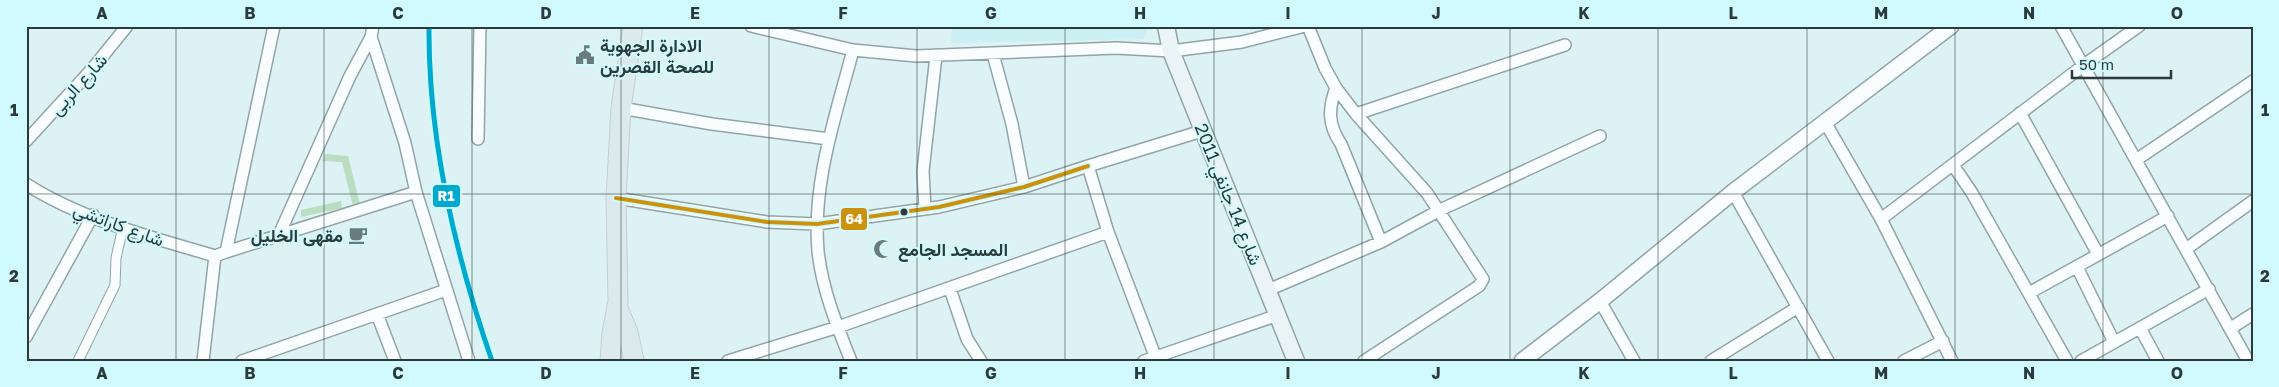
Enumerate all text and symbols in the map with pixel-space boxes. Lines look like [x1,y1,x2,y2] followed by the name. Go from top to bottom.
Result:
[96,3,108,23] text: A
[244,3,256,23] text: B
[392,3,404,23] text: C
[540,3,552,23] text: D
[690,3,700,23] text: E
[838,3,848,23] text: F
[985,3,997,23] text: G
[1134,3,1146,23] text: H
[1285,3,1291,23] text: I
[1431,3,1441,23] text: J
[1578,3,1590,23] text: K
[1728,3,1738,23] text: L
[1874,3,1888,23] text: M
[2023,3,2035,23] text: N
[2171,3,2183,23] text: O
[600,34,714,78] place label: الادارة الجهوية للصحة القصرين
[574,44,596,66] public building icon: الادارة الجهوية للصحة القصرين
[2072,48,2170,80] scale bar
[45,49,113,121] street label: شارع الربى
[2079,55,2114,73] text: 50 m
[10,100,18,120] text: 1
[2261,100,2269,120] text: 1
[1186,120,1267,270] street label: شارع 14 جانفي 2011
[432,184,461,208] line badge: R1
[438,187,454,204] text: R1
[69,197,167,255] street label: شارع كاراتشي
[840,207,868,231] line badge: 64
[899,207,909,217] unlabelled marker
[845,210,863,227] text: 64
[251,224,343,247] place label: مقهى الخليل
[347,224,369,246] cafe icon: مقهى الخليل
[872,238,894,260] mosque icon: المسجد الجامع
[898,238,1008,262] place label: المسجد الجامع
[9,266,19,286] text: 2
[2260,266,2270,286] text: 2
[96,363,108,383] text: A
[244,363,256,383] text: B
[392,363,404,383] text: C
[540,363,552,383] text: D
[690,363,700,383] text: E
[838,363,848,383] text: F
[985,363,997,383] text: G
[1134,363,1146,383] text: H
[1285,363,1291,383] text: I
[1431,363,1441,383] text: J
[1578,363,1590,383] text: K
[1728,363,1738,383] text: L
[1874,363,1888,383] text: M
[2023,363,2035,383] text: N
[2171,363,2183,383] text: O

